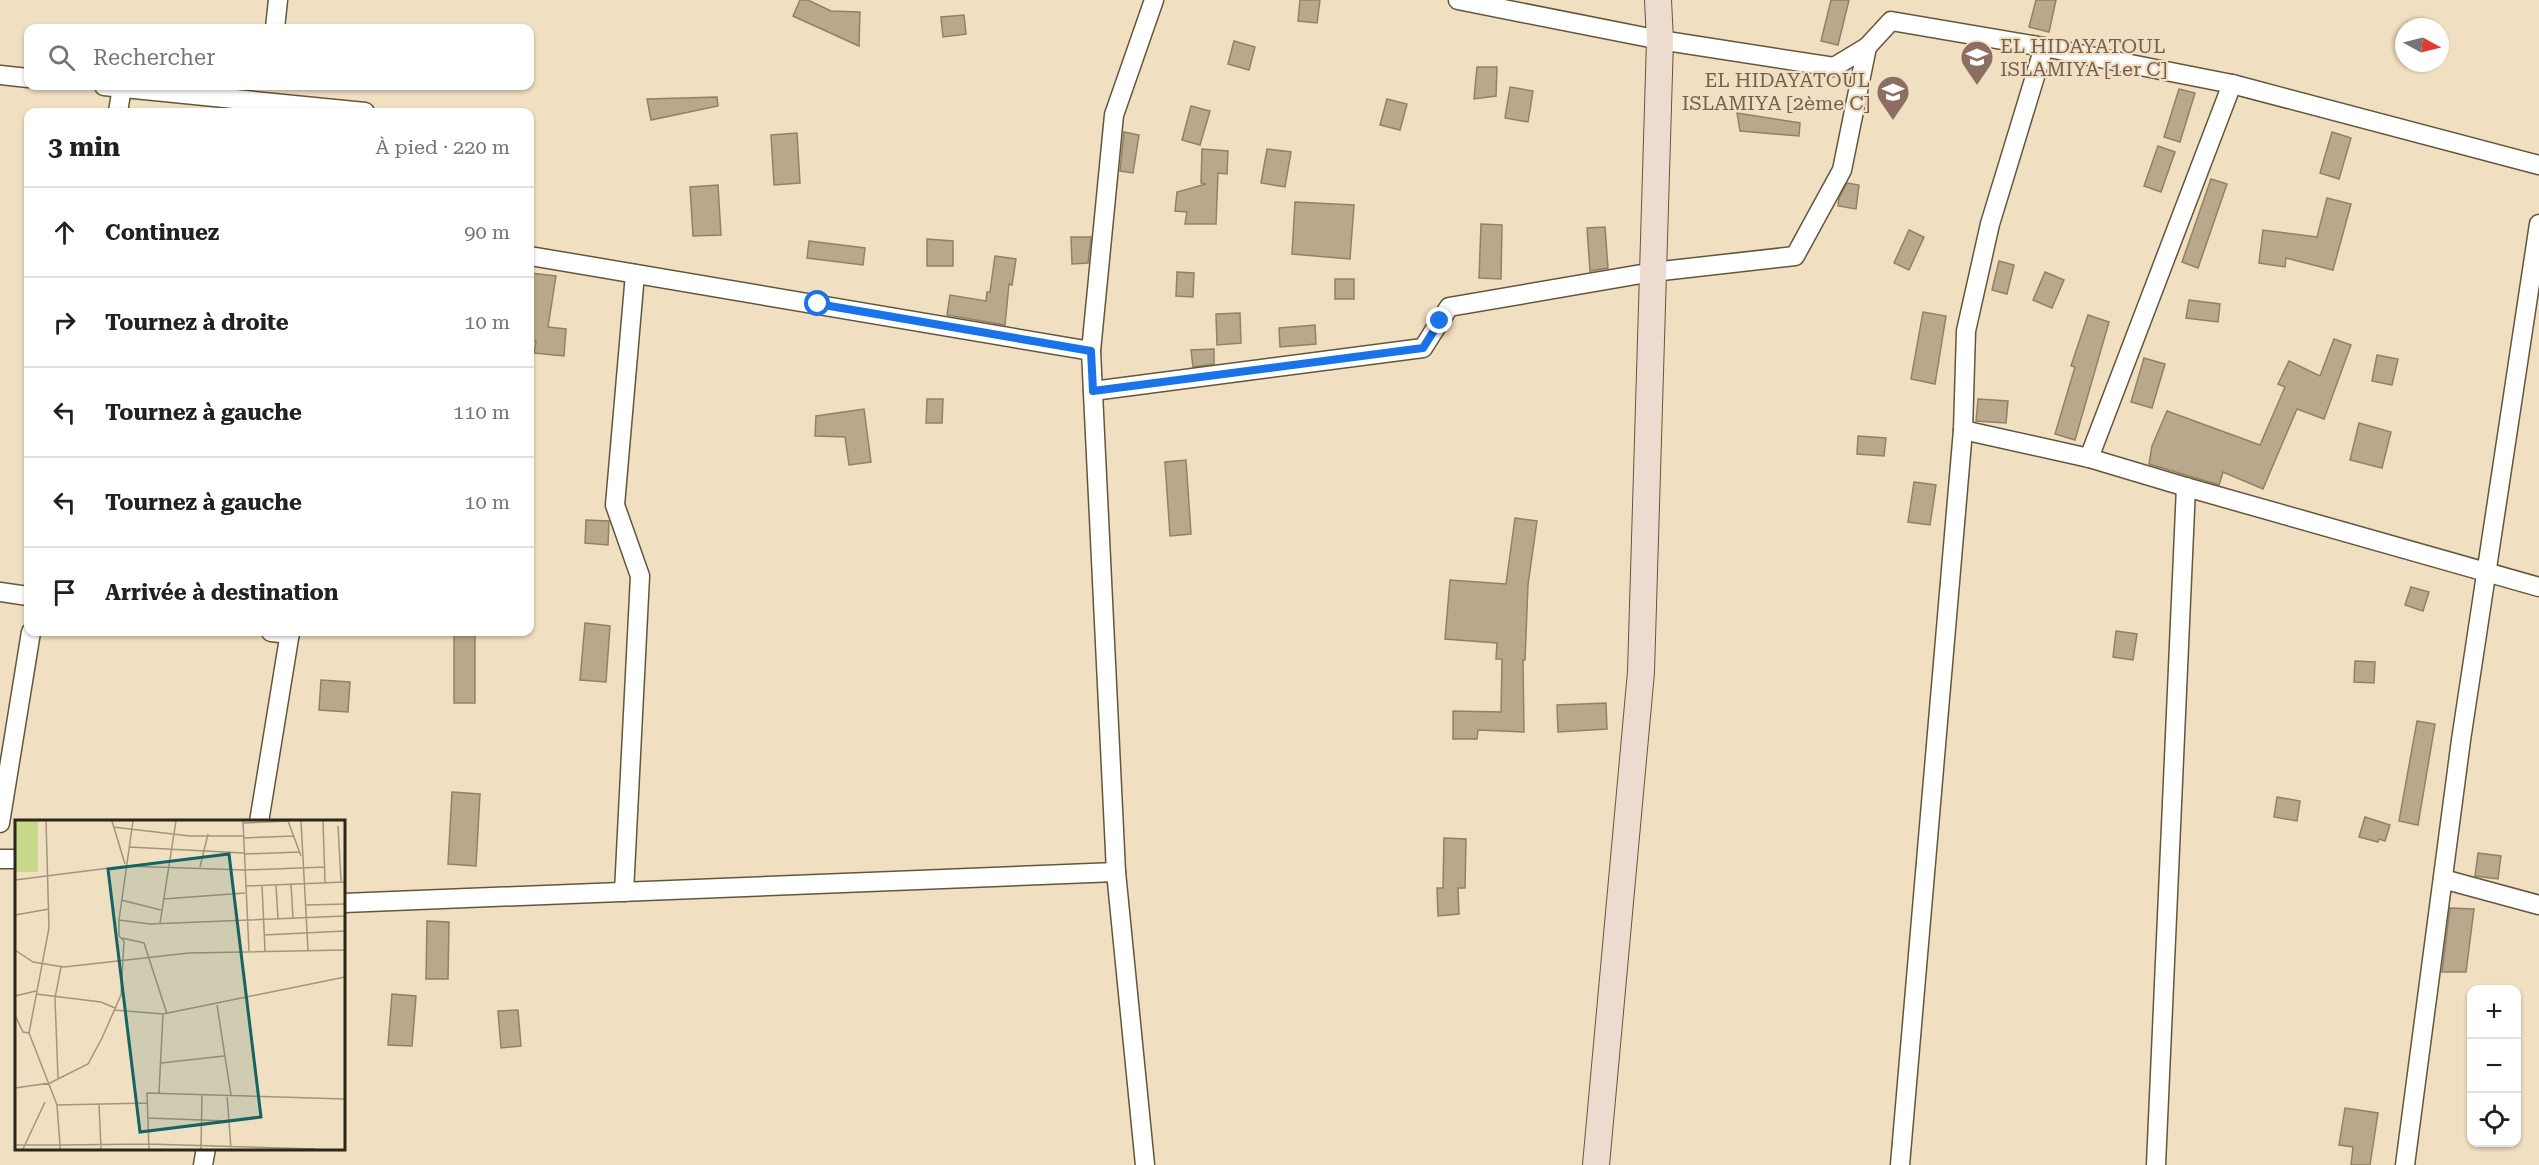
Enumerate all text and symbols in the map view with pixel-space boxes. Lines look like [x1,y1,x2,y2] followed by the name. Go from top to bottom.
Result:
[2395,18,2449,72] north arrow
[24,24,534,90] search box
[2000,34,2167,81] place label: EL HIDAYATOUL ISLAMIYA [1er C]
[1959,39,1995,86] school or university icon: EL HIDAYATOUL ISLAMIYA [1er C]
[45,41,78,74] icon: search
[93,45,215,70] text: Rechercher
[1682,68,1870,115] place label: EL HIDAYATOUL ISLAMIYA [2ème C]
[1875,74,1911,121] school or university icon: EL HIDAYATOUL ISLAMIYA [2ème C]
[48,132,120,162] text: 3 min
[376,135,510,159] text: À pied · 220 m
[48,216,81,249] icon: ahead
[105,220,219,245] text: Continuez
[464,220,510,244] text: 90 m
[804,290,830,316] route start
[48,306,81,339] icon: right
[1426,307,1452,333] route end
[105,310,289,335] text: Tournez à droite
[464,310,510,334] text: 10 m
[48,396,81,429] icon: left
[105,400,302,425] text: Tournez à gauche
[453,400,510,424] text: 110 m
[48,486,81,519] icon: left
[105,490,302,515] text: Tournez à gauche
[464,490,510,514] text: 10 m
[48,576,81,609] icon: arrive
[105,580,339,605] text: Arrivée à destination
[15,820,345,1150] inset map
[2467,985,2521,1147] map controls
[2467,985,2521,1039] button: +
[2467,1039,2521,1093] button: −
[2467,1093,2521,1147] button: locate

